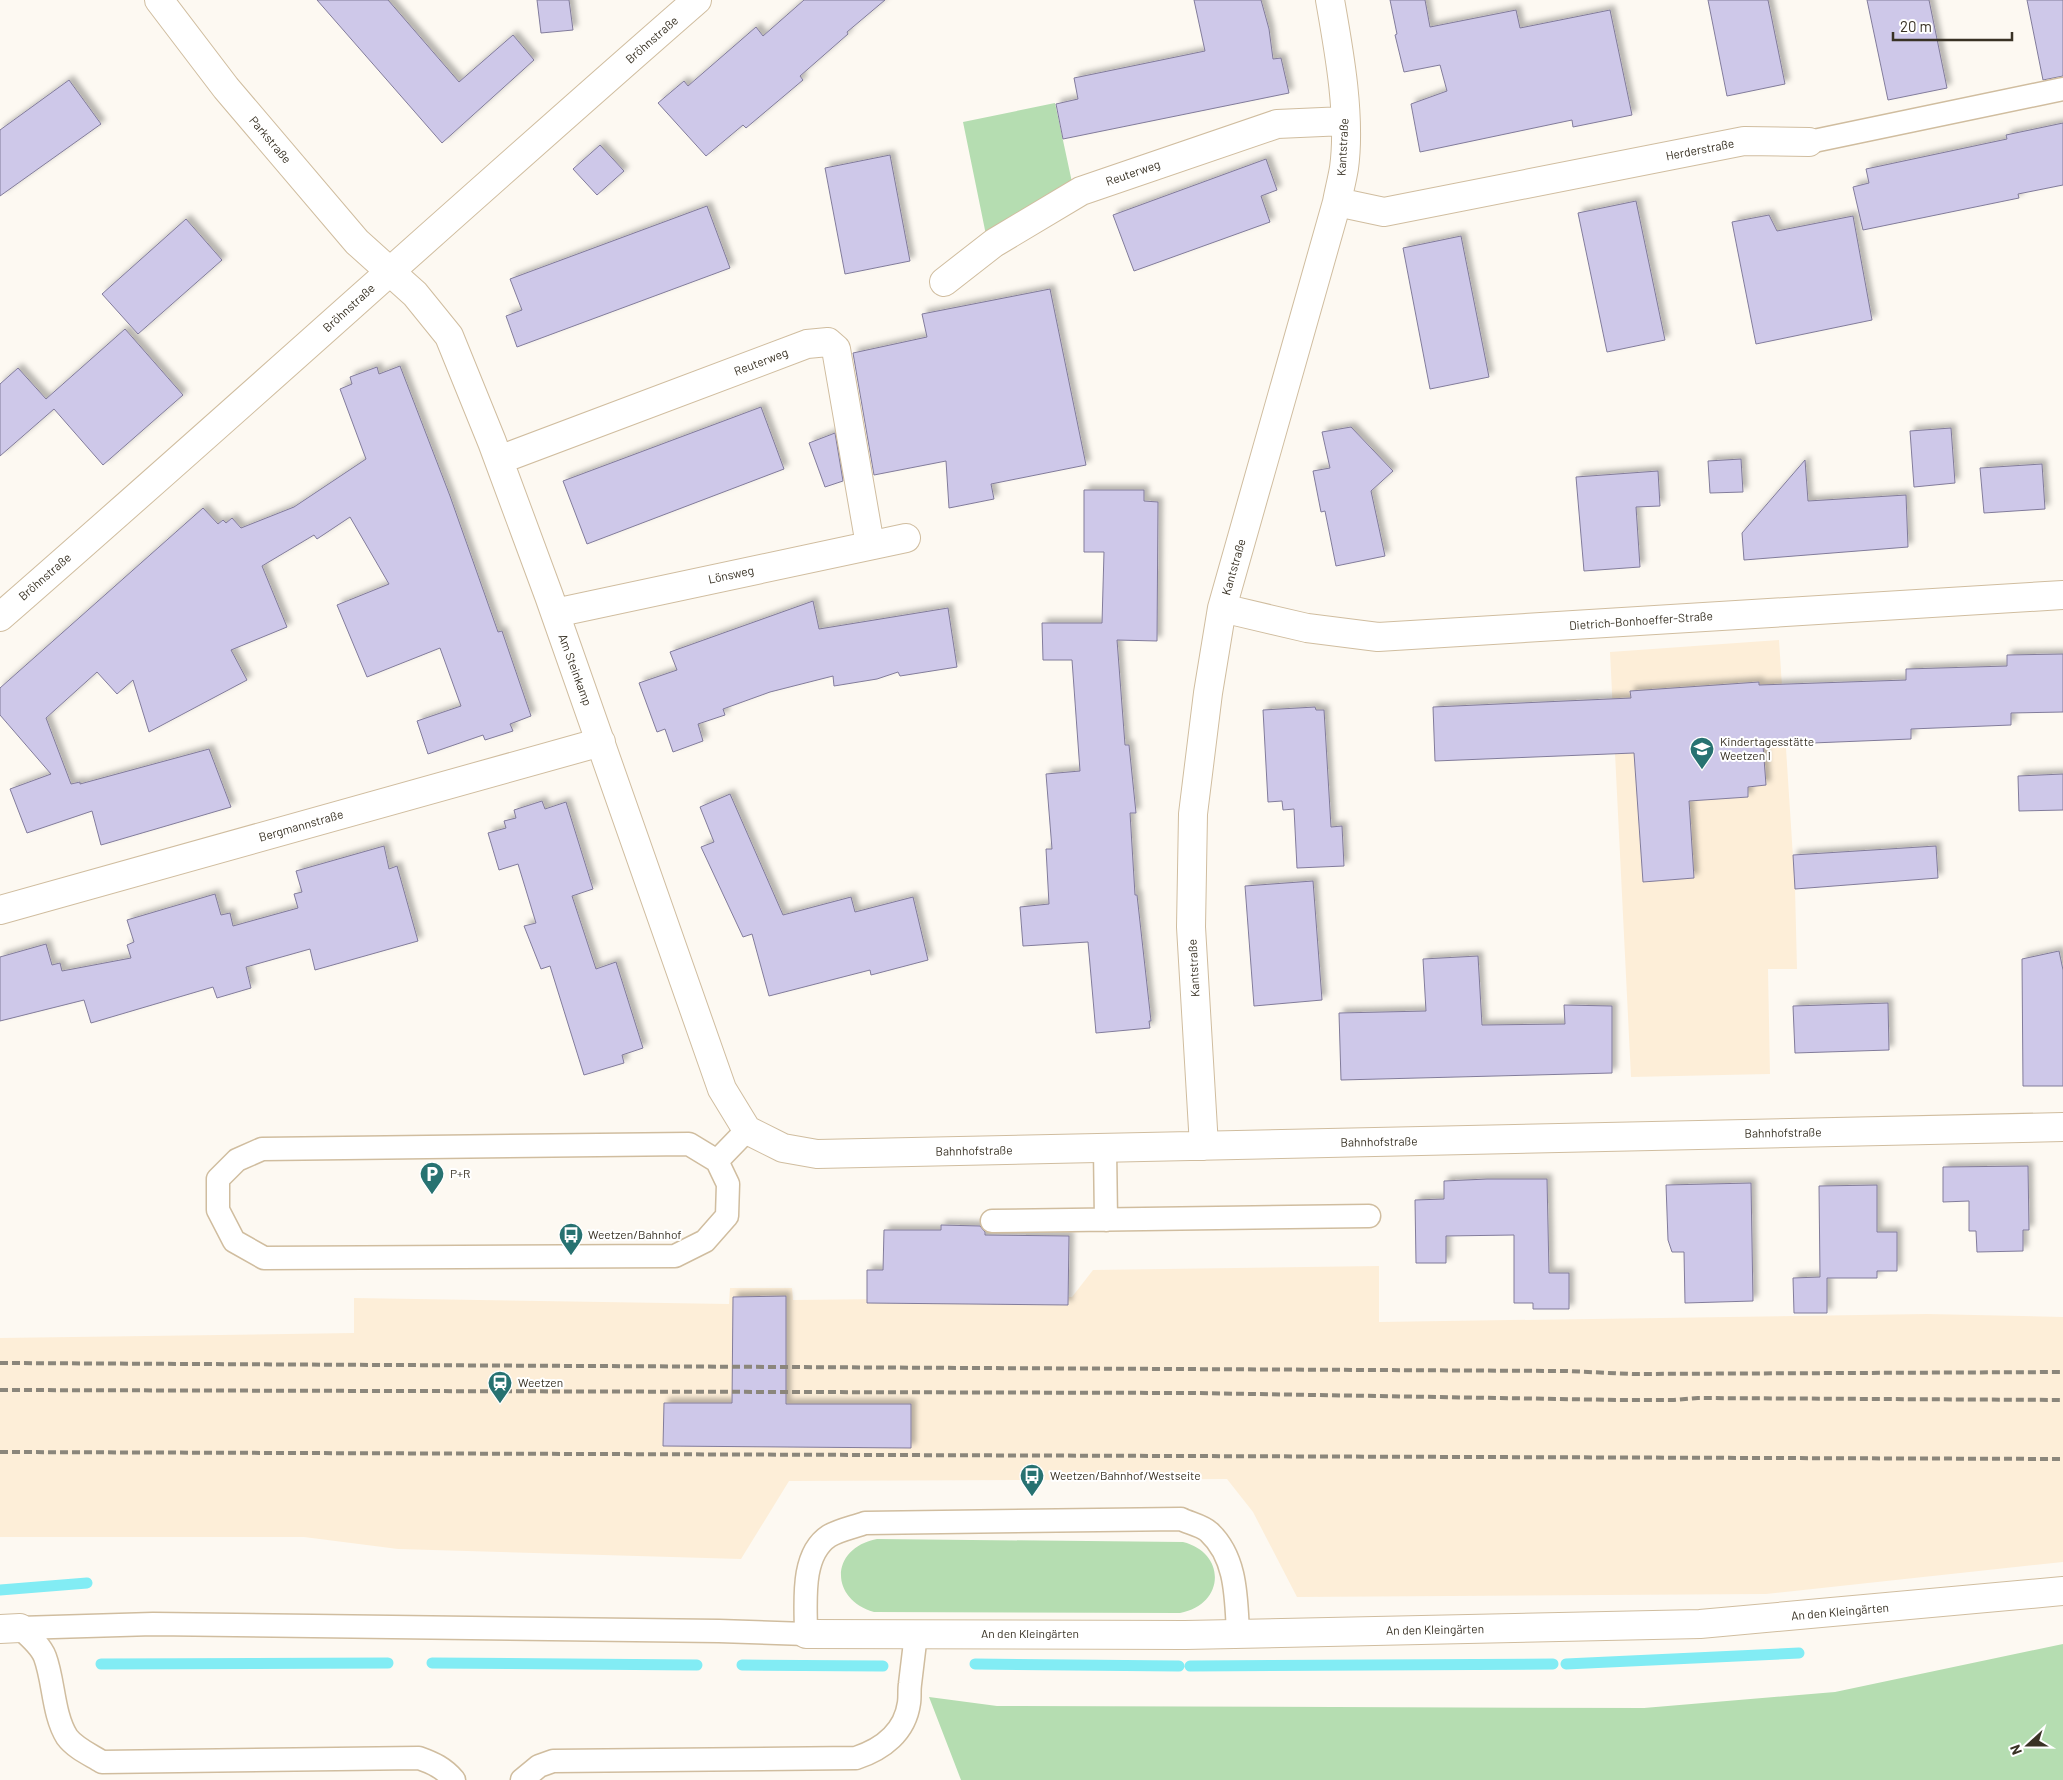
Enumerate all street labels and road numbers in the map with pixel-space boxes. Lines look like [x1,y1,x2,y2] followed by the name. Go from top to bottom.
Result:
[622,13,680,66] street label: Bröhnstraße
[247,113,295,166] street label: Parkstraße
[1333,118,1351,176] street label: Kantstraße
[1664,136,1735,163] street label: Herderstraße
[1104,156,1162,188] street label: Reuterweg
[320,280,377,334] street label: Bröhnstraße
[732,344,790,378] street label: Reuterweg
[1218,537,1248,597] street label: Kantstraße
[15,550,73,603] street label: Bröhnstraße
[707,562,755,586] street label: Lönsweg
[1569,608,1713,632] street label: Dietrich-Bonhoeffer-Straße
[556,632,595,707] street label: Am Steinkamp
[257,806,345,844] street label: Bergmannstraße
[1184,939,1202,997] street label: Kantstraße
[1744,1124,1822,1140] street label: Bahnhofstraße
[1340,1133,1418,1149] street label: Bahnhofstraße
[935,1142,1013,1158] street label: Bahnhofstraße
[1790,1600,1889,1622] street label: An den Kleingärten
[1386,1621,1484,1637] street label: An den Kleingärten
[981,1626,1079,1640] street label: An den Kleingärten

